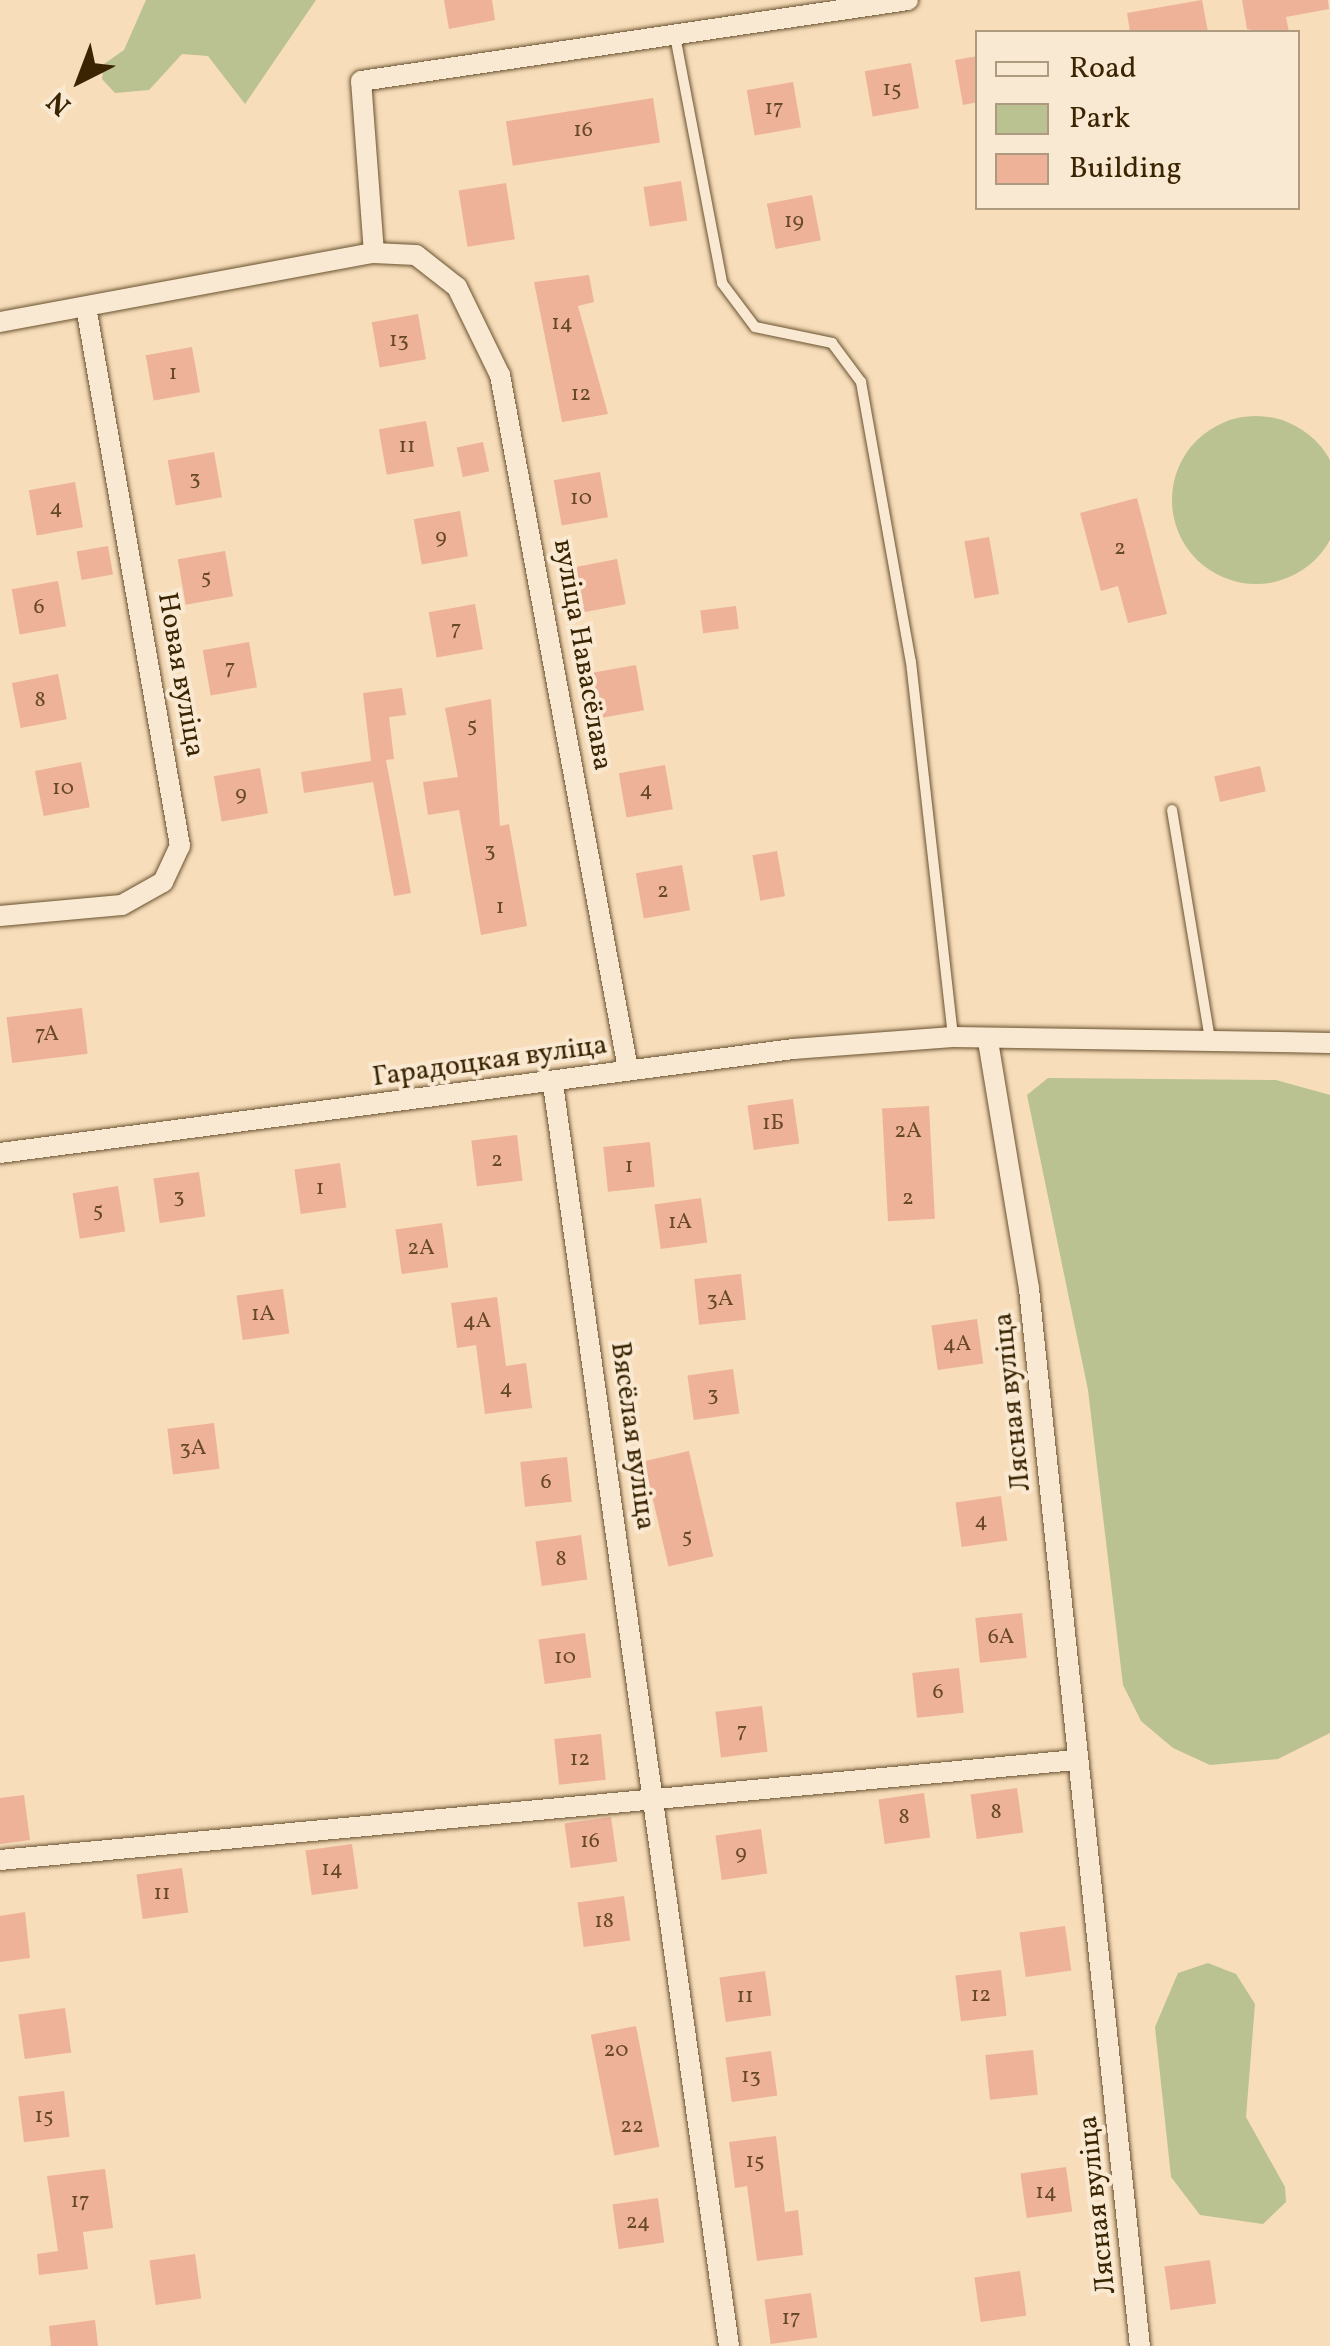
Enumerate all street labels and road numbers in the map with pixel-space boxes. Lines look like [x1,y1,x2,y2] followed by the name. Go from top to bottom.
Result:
[545,537,619,773] street label: вуліца Навасёлава
[149,590,211,760] street label: Новая вуліца
[370,1029,610,1095] street label: Гарадоцкая вуліца
[987,1311,1039,1493] street label: Лясная вуліца
[602,1340,662,1532] street label: Вясёлая вуліца
[1072,2114,1124,2296] street label: Лясная вуліца

